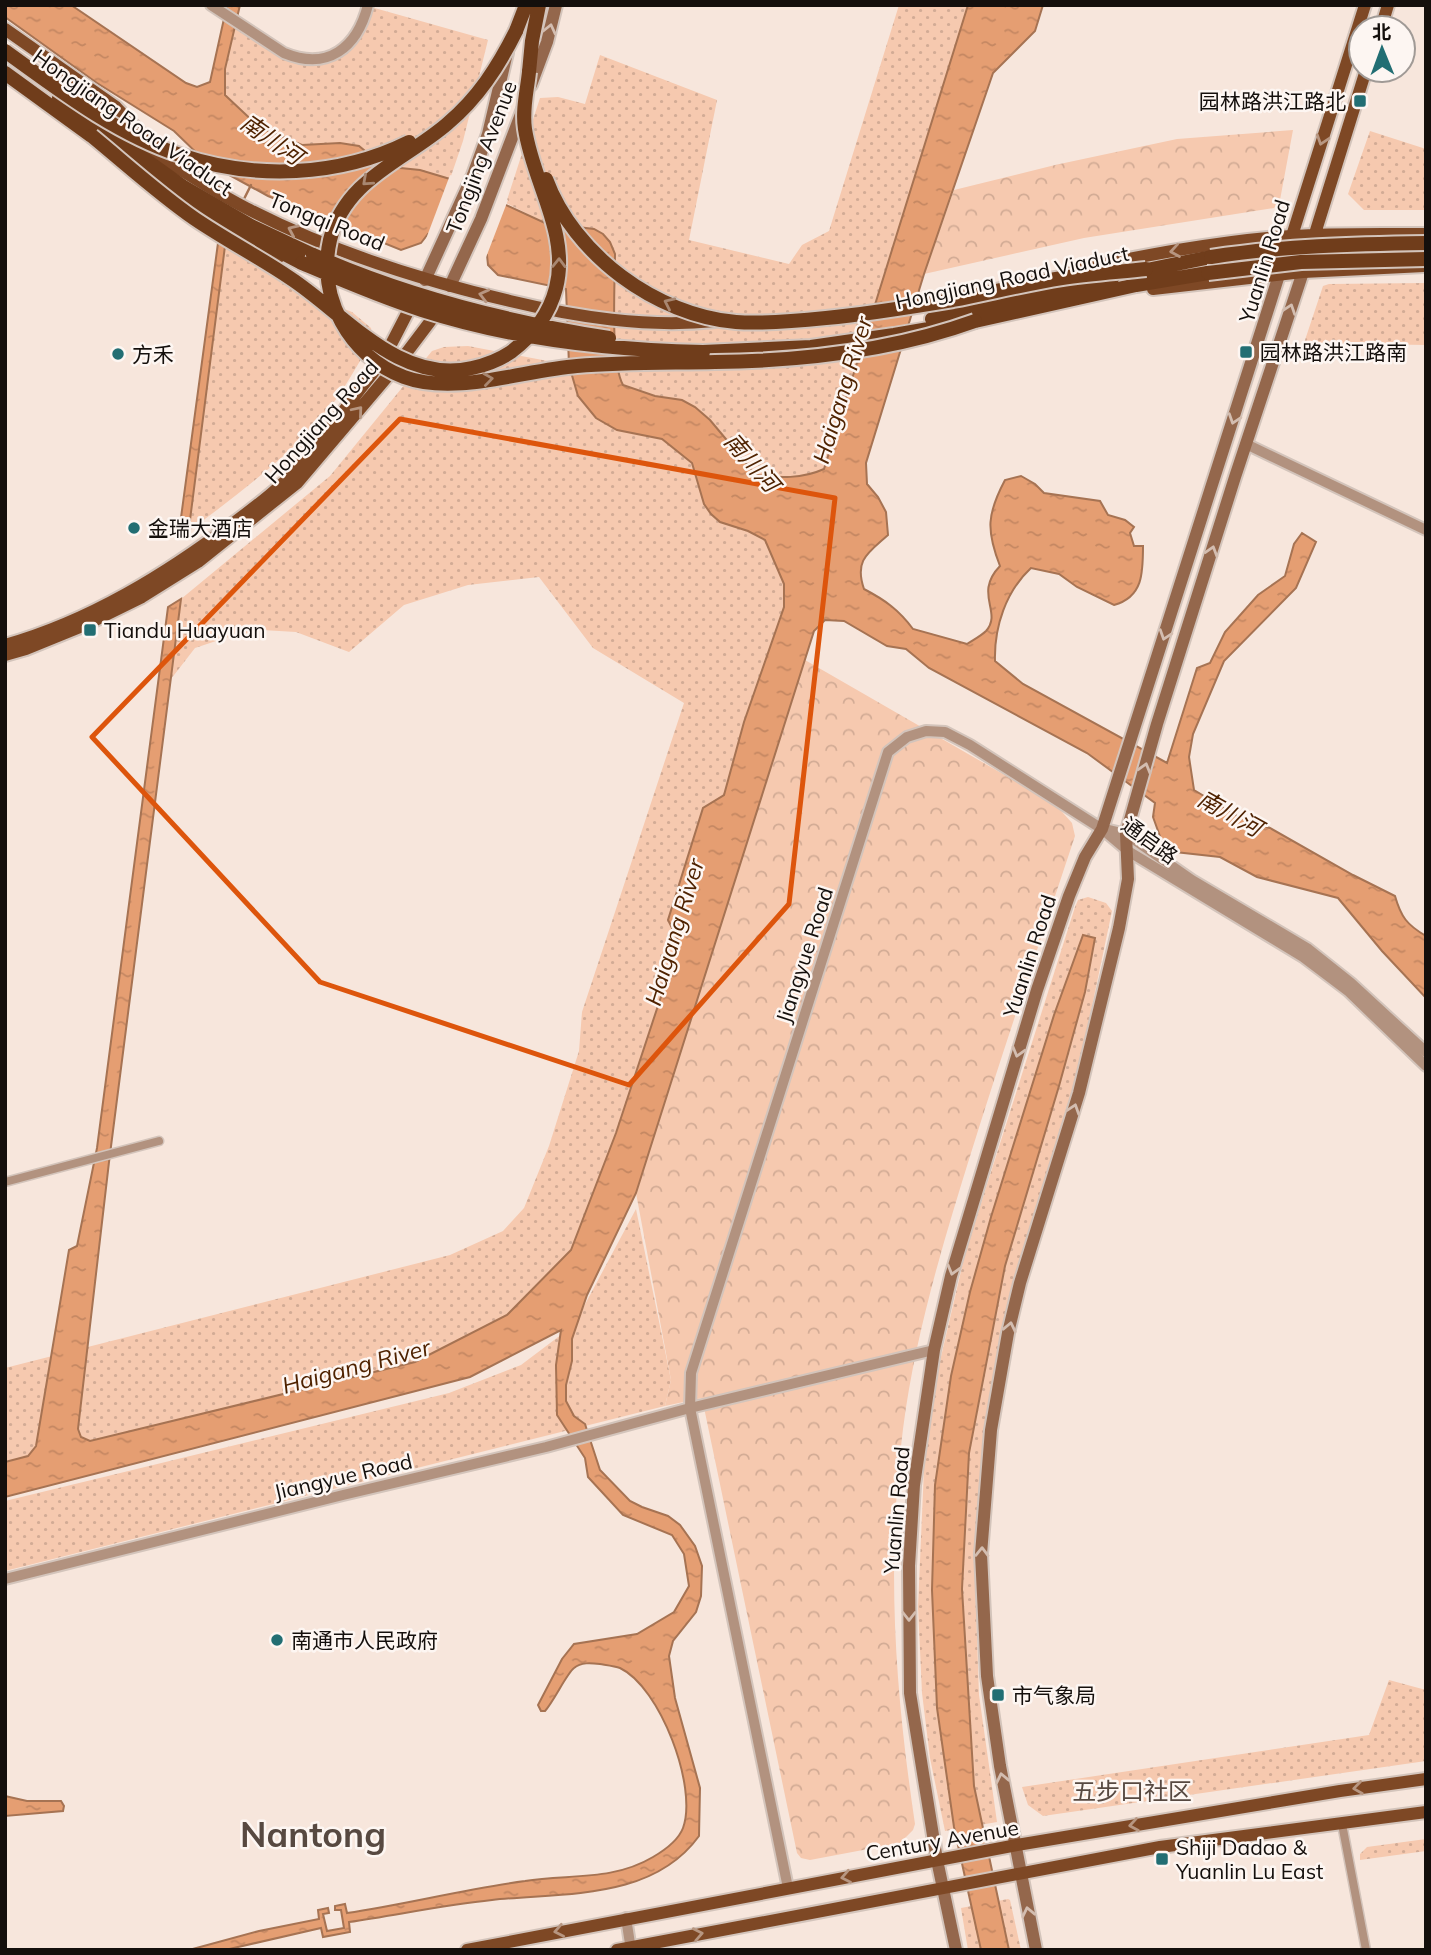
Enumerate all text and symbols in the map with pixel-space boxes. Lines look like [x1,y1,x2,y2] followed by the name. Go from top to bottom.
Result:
[1347,14,1417,84] north arrow
[1372,20,1391,44] text: 北
[542,23,556,35] one-way arrow
[28,43,238,201] street label: Hongjiang Road Viaduct
[440,77,522,237] street label: Tongjing Avenue
[1199,88,1346,114] place label: 园林路洪江路北
[1352,93,1368,109] marker: 园林路洪江路北
[235,107,312,173] water label: 南川河
[1316,134,1331,146] one-way arrow
[362,173,375,185] one-way arrow
[265,186,389,256] street label: Tongqi Road
[1233,196,1295,327] street label: Yuanlin Road
[287,224,299,238] one-way arrow
[893,240,1131,314] street label: Hongjiang Road Viaduct
[1169,243,1181,258] one-way arrow
[551,257,566,268] one-way arrow
[478,289,490,303] one-way arrow
[664,297,676,311] one-way arrow
[1282,303,1296,316] one-way arrow
[806,311,879,467] water label: Haigang River
[1260,339,1407,365] place label: 园林路洪江路南
[132,341,174,367] place label: 方禾
[1238,344,1254,360] marker: 园林路洪江路南
[110,346,126,362] marker: 方禾
[259,354,383,488] street label: Hongjiang Road
[482,371,494,386] one-way arrow
[350,406,362,419] one-way arrow
[1228,412,1242,425] one-way arrow
[718,426,788,501] water label: 南川河
[148,515,253,541] place label: 金瑞大酒店
[126,520,142,536] marker: 金瑞大酒店
[1203,545,1218,557] one-way arrow
[104,617,266,643] place label: Tiandu Huayuan
[82,622,98,638] marker: Tiandu Huayuan
[1158,629,1173,641] one-way arrow
[1136,763,1151,775] one-way arrow
[1193,784,1271,844] water label: 南川河
[1117,811,1183,869] street label: 通启路
[638,853,711,1009] water label: Haigang River
[770,884,838,1026] street label: Jiangyue Road
[997,891,1061,1022] street label: Yuanlin Road
[1012,1046,1027,1058] one-way arrow
[1066,1103,1080,1115] one-way arrow
[947,1264,961,1276] one-way arrow
[1002,1321,1016,1333] one-way arrow
[279,1332,435,1400] water label: Haigang River
[877,1445,915,1576] street label: Yuanlin Road
[271,1447,415,1505] street label: Jiangyue Road
[974,1546,990,1557] one-way arrow
[901,1611,917,1622] one-way arrow
[291,1627,438,1653] place label: 南通市人民政府
[269,1632,285,1648] marker: 南通市人民政府
[1012,1682,1096,1708] place label: 市气象局
[990,1687,1006,1703] marker: 市气象局
[996,1772,1011,1784] one-way arrow
[1072,1776,1192,1806] district label: 五步口社区
[1352,1781,1364,1796] one-way arrow
[240,1812,386,1856] district label: Nantong
[863,1814,1021,1866] street label: Century Avenue
[1128,1817,1140,1832] one-way arrow
[1175,1834,1323,1884] place label: Shiji Dadao & Yuanlin Lu East
[1154,1851,1170,1867] marker: Shiji Dadao & Yuanlin Lu East
[840,1869,852,1884] one-way arrow
[1022,1906,1037,1918] one-way arrow
[553,1923,565,1938] one-way arrow
[692,1927,703,1942] one-way arrow

